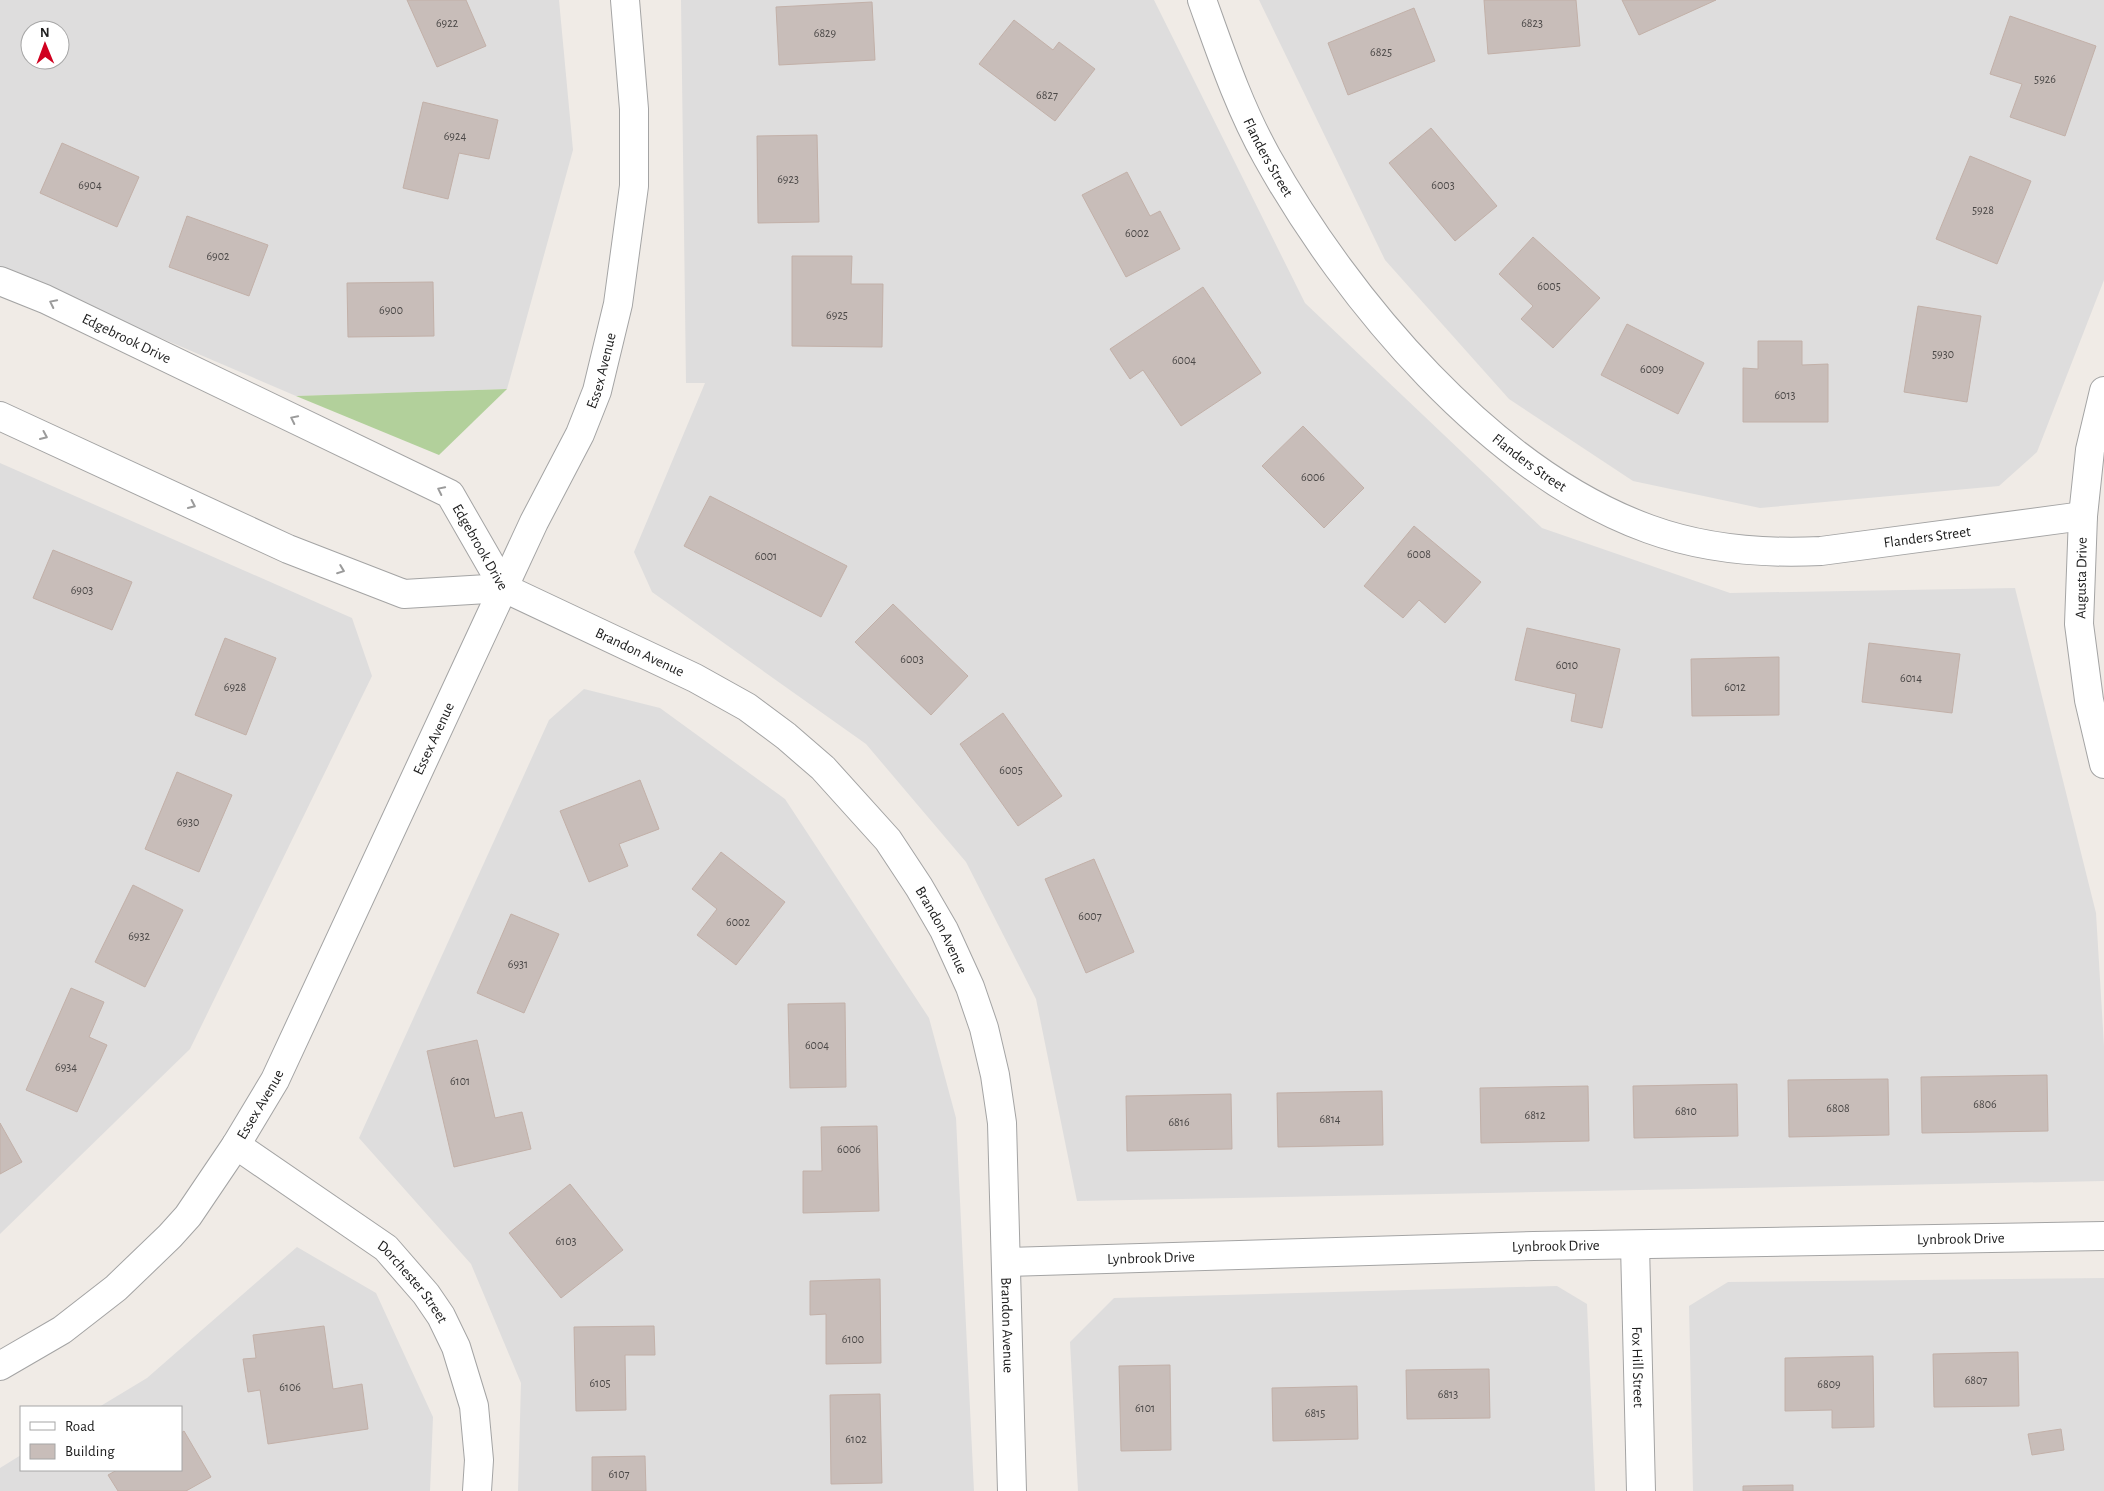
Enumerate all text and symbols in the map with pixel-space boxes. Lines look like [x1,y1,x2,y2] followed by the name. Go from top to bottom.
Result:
[436,17,459,29] house number: 6922
[1521,17,1543,29] house number: 6823
[20,20,70,70] north arrow
[40,26,50,40] text: N
[814,27,837,39] house number: 6829
[1370,46,1392,58] house number: 6825
[2034,73,2056,85] house number: 5926
[1036,89,1058,101] house number: 6827
[1240,116,1296,200] street label: Flanders Street
[444,130,466,142] house number: 6924
[777,173,799,185] house number: 6923
[78,179,102,191] house number: 6904
[1431,179,1455,191] house number: 6003
[1972,204,1994,216] house number: 5928
[1125,227,1149,239] house number: 6002
[206,250,230,262] house number: 6902
[1537,280,1561,292] house number: 6005
[49,299,58,309] one-way arrow
[379,304,403,316] house number: 6900
[826,309,848,321] house number: 6925
[80,311,173,366] street label: Edgebrook Drive
[584,331,619,411] street label: Essex Avenue
[1932,348,1954,360] house number: 5930
[1172,354,1196,366] house number: 6004
[1640,363,1664,375] house number: 6009
[1774,389,1796,401] house number: 6013
[290,415,299,425] one-way arrow
[39,430,48,441] one-way arrow
[1489,431,1569,495] street label: Flanders Street
[1301,471,1325,483] house number: 6006
[437,486,446,496] one-way arrow
[187,499,196,509] one-way arrow
[449,502,511,593] street label: Edgebrook Drive
[1883,524,1972,551] street label: Flanders Street
[2073,537,2090,619] street label: Augusta Drive
[1407,548,1431,560] house number: 6008
[755,550,777,562] house number: 6001
[336,564,344,574] one-way arrow
[71,584,93,596] house number: 6903
[593,625,686,680] street label: Brandon Avenue
[900,653,924,665] house number: 6003
[1556,659,1578,671] house number: 6010
[1900,672,1922,684] house number: 6014
[224,681,247,693] house number: 6928
[1724,681,1746,693] house number: 6012
[411,700,457,777] street label: Essex Avenue
[999,764,1023,776] house number: 6005
[177,816,199,828] house number: 6930
[912,884,970,976] street label: Brandon Avenue
[1078,910,1102,922] house number: 6007
[726,916,750,928] house number: 6002
[128,930,150,942] house number: 6932
[508,958,528,970] house number: 6931
[805,1039,829,1051] house number: 6004
[55,1061,77,1073] house number: 6934
[234,1067,287,1142] street label: Essex Avenue
[450,1075,470,1087] house number: 6101
[1973,1098,1997,1110] house number: 6806
[1826,1102,1850,1114] house number: 6808
[1675,1105,1697,1117] house number: 6810
[1525,1109,1546,1121] house number: 6812
[1319,1113,1341,1125] house number: 6814
[1168,1116,1190,1128] house number: 6816
[837,1143,861,1155] house number: 6006
[1917,1231,2005,1247] street label: Lynbrook Drive
[555,1235,577,1247] house number: 6103
[375,1238,450,1326] street label: Dorchester Street
[1512,1238,1600,1255] street label: Lynbrook Drive
[1107,1249,1195,1267] street label: Lynbrook Drive
[998,1277,1016,1373] street label: Brandon Avenue
[1629,1326,1646,1408] street label: Fox Hill Street
[842,1333,864,1345] house number: 6100
[1965,1374,1987,1386] house number: 6807
[589,1377,611,1389] house number: 6105
[1817,1378,1841,1390] house number: 6809
[279,1381,301,1393] house number: 6106
[1438,1388,1458,1400] house number: 6813
[1135,1402,1155,1414] house number: 6101
[20,1406,182,1471] legend
[1305,1407,1325,1419] house number: 6815
[65,1419,95,1434] text: Road
[845,1433,867,1445] house number: 6102
[65,1444,115,1459] text: Building
[608,1468,630,1480] house number: 6107

